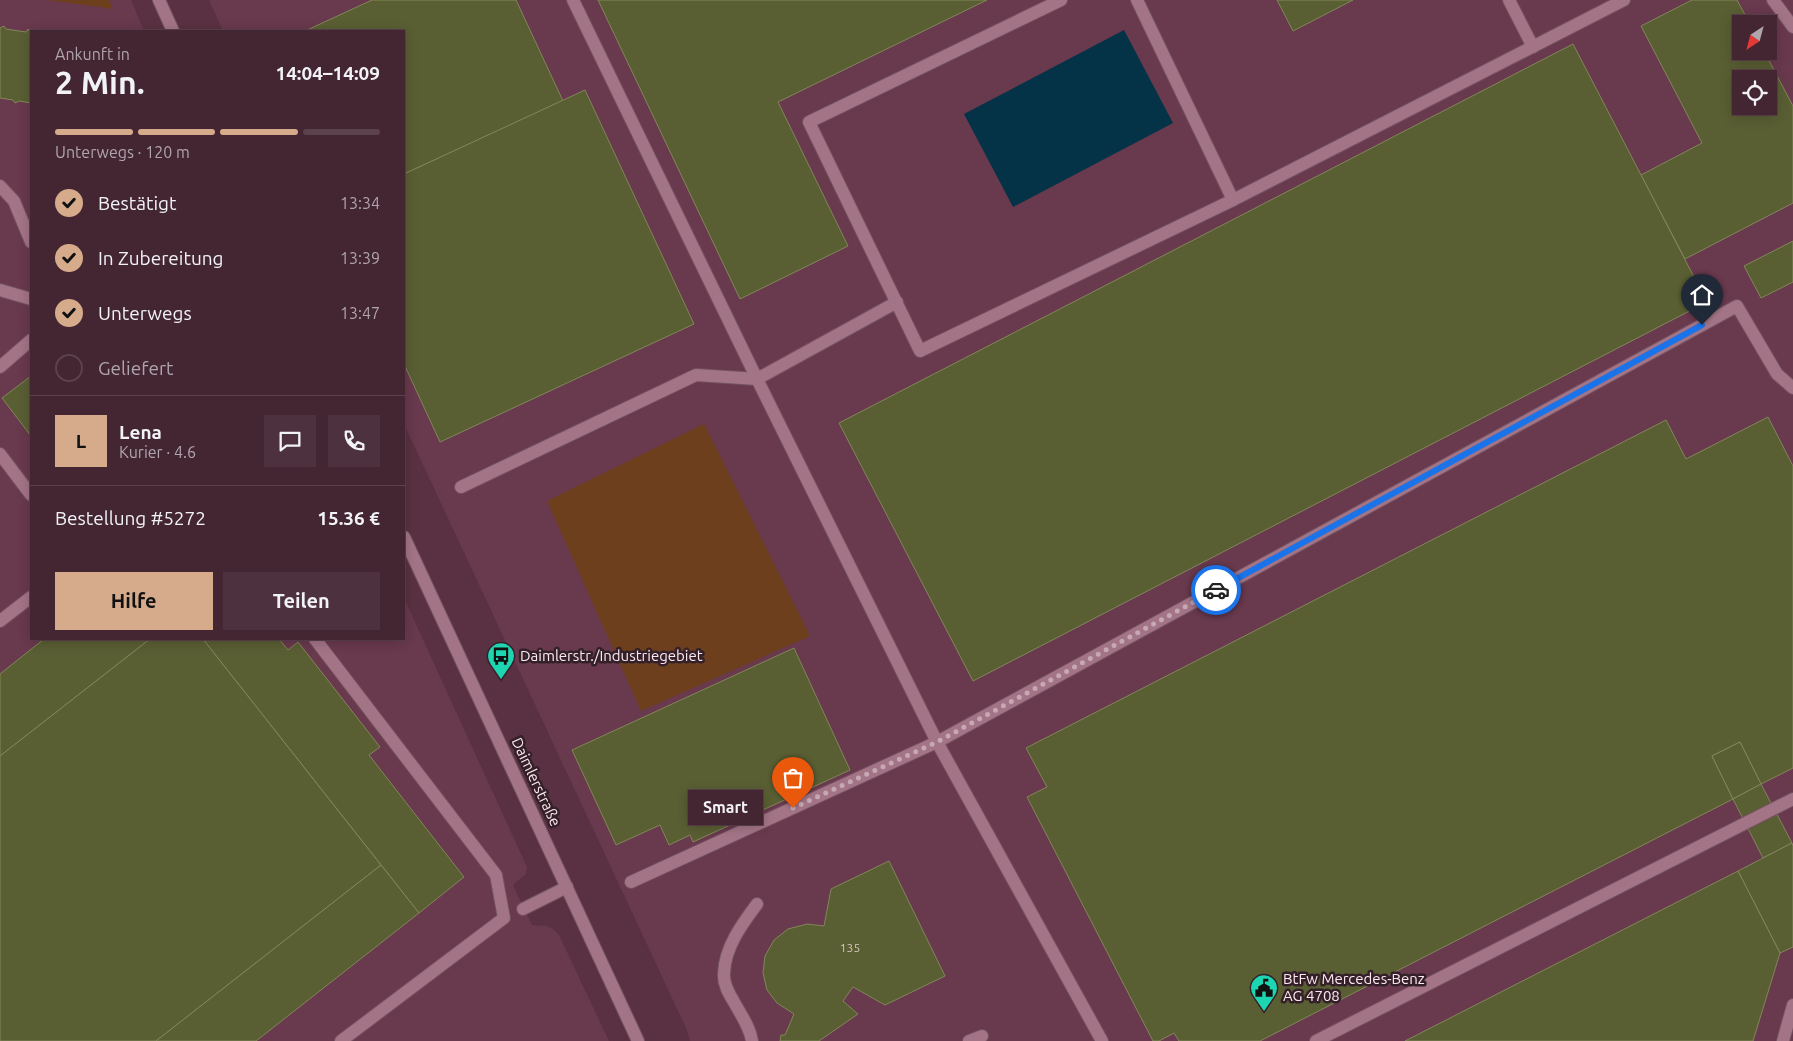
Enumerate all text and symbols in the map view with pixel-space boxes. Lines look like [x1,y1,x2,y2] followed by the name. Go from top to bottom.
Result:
[1732,15,1778,60] north arrow
[1732,15,1777,115] map controls
[55,45,130,63] text: Ankunft in
[275,62,380,84] text: 14:04–14:09
[55,64,145,100] text: 2 Min.
[1732,70,1777,115] button: locate
[55,143,190,161] text: Unterwegs · 120 m
[55,189,83,217] icon: check
[98,192,176,214] text: Bestätigt
[340,194,380,212] text: 13:34
[55,244,83,272] icon: check
[98,247,224,269] text: In Zubereitung
[340,249,380,267] text: 13:39
[1681,274,1723,325] pin
[1688,281,1716,309] icon: home
[55,299,83,327] icon: check
[98,302,192,324] text: Unterwegs
[340,304,380,322] text: 13:47
[98,357,174,379] text: Geliefert
[264,415,316,467] button: chat
[328,415,380,467] button: phone
[119,421,162,443] text: Lena
[76,430,86,452] text: L
[119,443,196,461] text: Kurier · 4.6
[55,507,206,529] text: Bestellung #5272
[317,507,380,529] text: 15.36 €
[1191,565,1241,615] courier
[55,572,213,630] button: Hilfe
[223,572,380,630] button: Teilen
[1202,576,1230,604] icon: car
[486,641,516,680] bus stop icon: Daimlerstr./Industriegebiet
[520,647,703,664] place label: Daimlerstr./Industriegebiet
[508,735,564,829] street label: Daimlerstraße
[772,757,814,808] pin
[779,764,807,792] icon: bag
[688,790,763,826] callout: Smart
[703,798,748,816] text: Smart
[840,941,860,954] house number: 135
[1283,970,1425,1004] place label: BtFw Mercedes-Benz AG 4708
[1249,973,1279,1012] public building icon: BtFw Mercedes-Benz AG 4708

